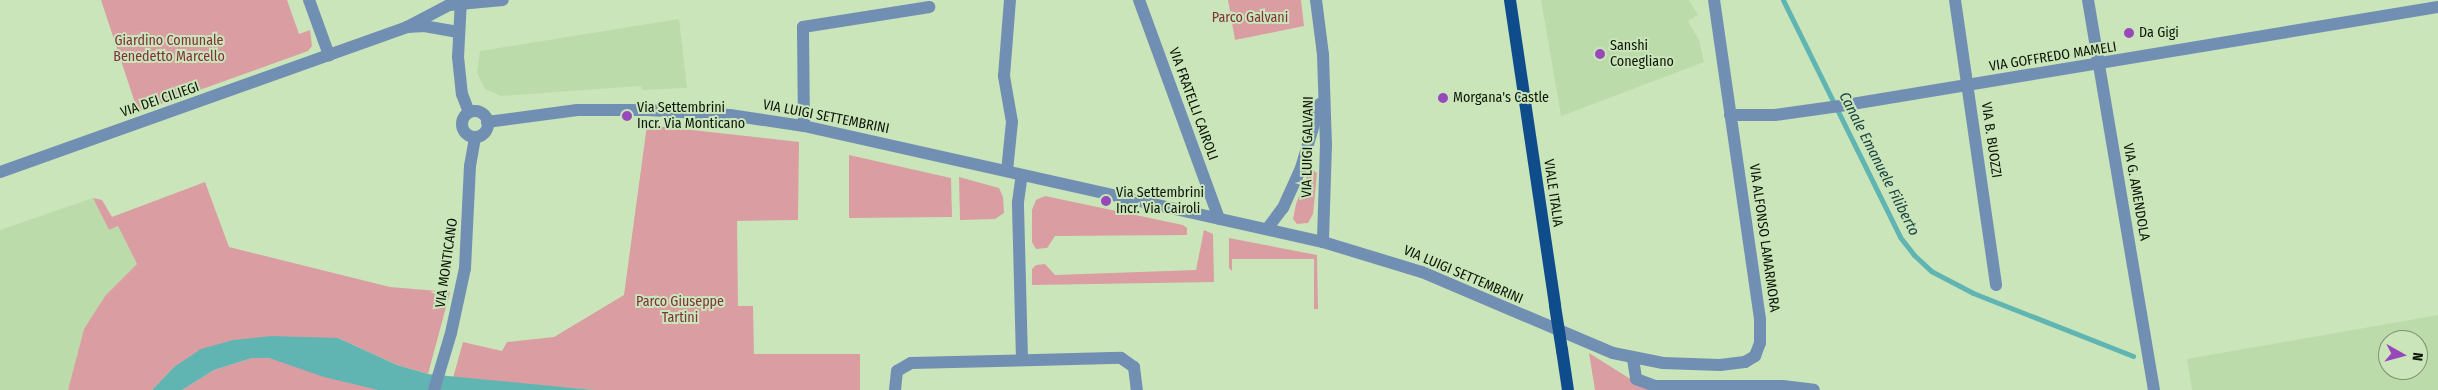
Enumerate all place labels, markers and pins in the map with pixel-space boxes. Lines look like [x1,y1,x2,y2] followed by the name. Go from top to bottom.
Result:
[2139,25,2179,41] place label: Da Gigi
[2123,27,2135,39] marker: Da Gigi
[1610,38,1674,70] place label: Sanshi Conegliano
[1594,48,1606,60] marker: Sanshi Conegliano
[1453,90,1549,106] place label: Morgana's Castle
[1437,92,1449,104] marker: Morgana's Castle
[637,100,745,132] place label: Via Settembrini Incr. Via Monticano
[621,110,633,122] marker: Via Settembrini Incr. Via Monticano
[1116,185,1204,218] place label: Via Settembrini Incr. Via Cairoli
[1100,195,1112,207] marker: Via Settembrini Incr. Via Cairoli

